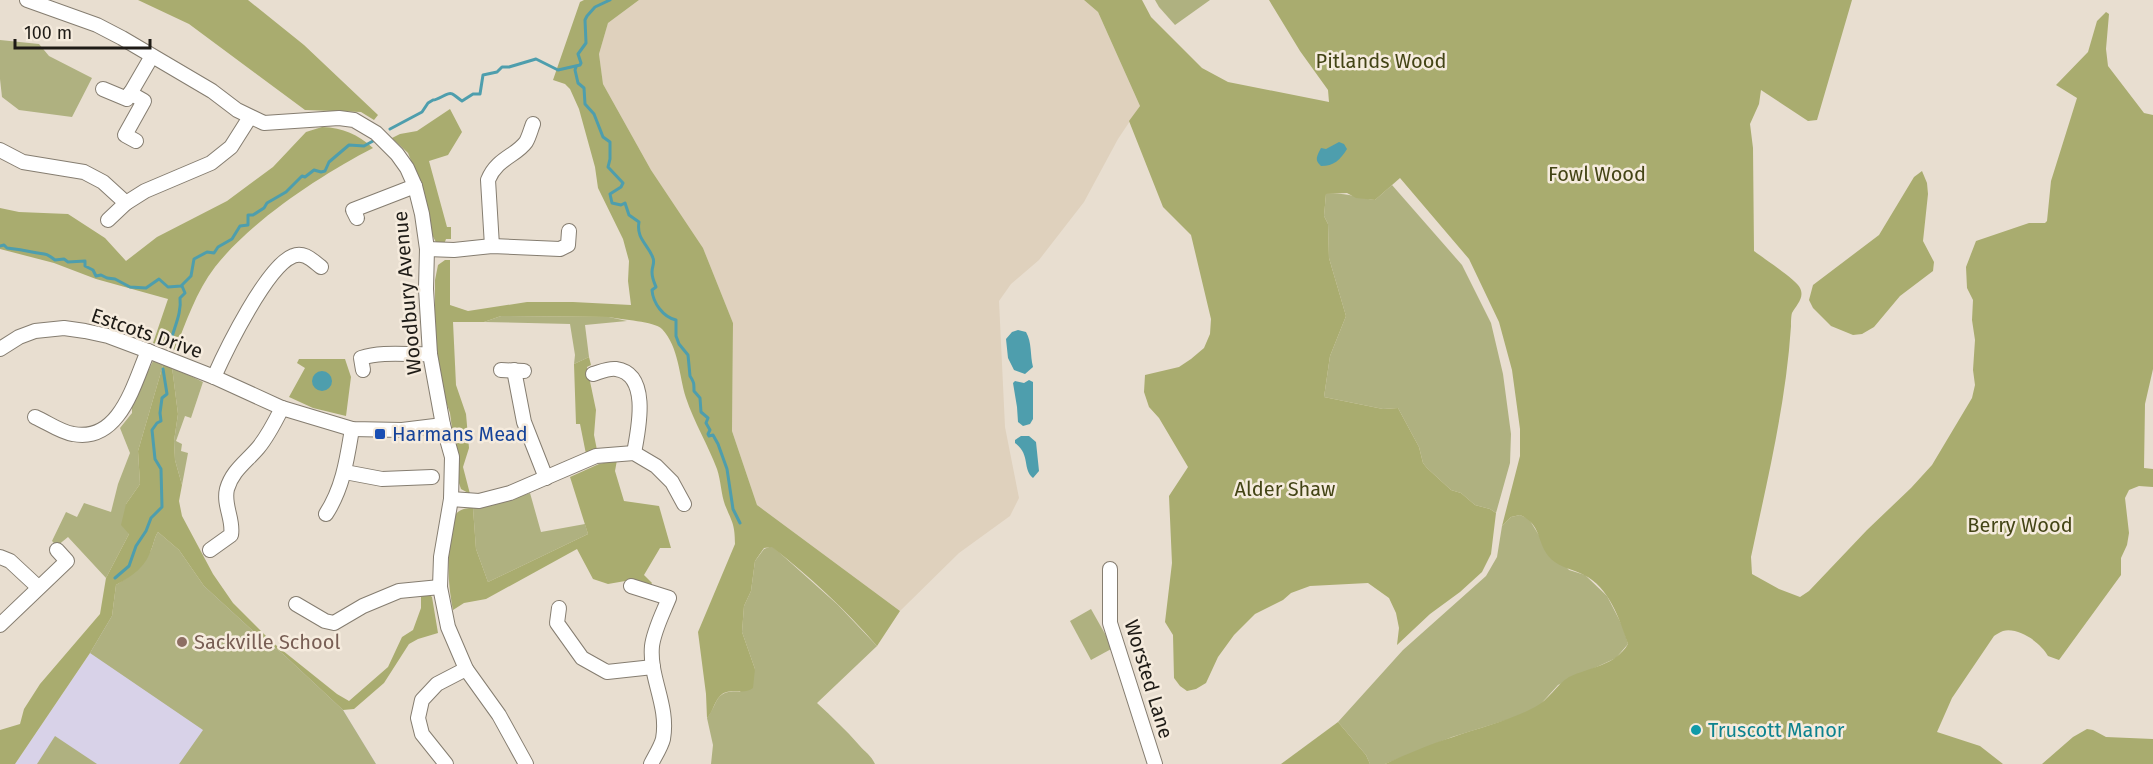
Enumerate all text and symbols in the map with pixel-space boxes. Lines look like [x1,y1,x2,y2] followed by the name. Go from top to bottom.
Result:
[15,12,150,50] scale bar
[24,22,72,44] text: 100 m
[1316,49,1446,73] park label: Pitlands Wood
[1548,162,1646,186] park label: Fowl Wood
[388,210,426,376] street label: Woodbury Avenue
[88,303,206,363] street label: Estcots Drive
[392,422,528,446] place label: Harmans Mead
[373,427,387,441] marker: Harmans Mead
[1235,477,1335,501] park label: Alder Shaw
[1967,513,2073,537] park label: Berry Wood
[1120,617,1178,741] street label: Worsted Lane
[194,630,340,654] place label: Sackville School
[175,635,189,649] marker: Sackville School
[1708,718,1845,742] place label: Truscott Manor
[1689,723,1703,737] marker: Truscott Manor

